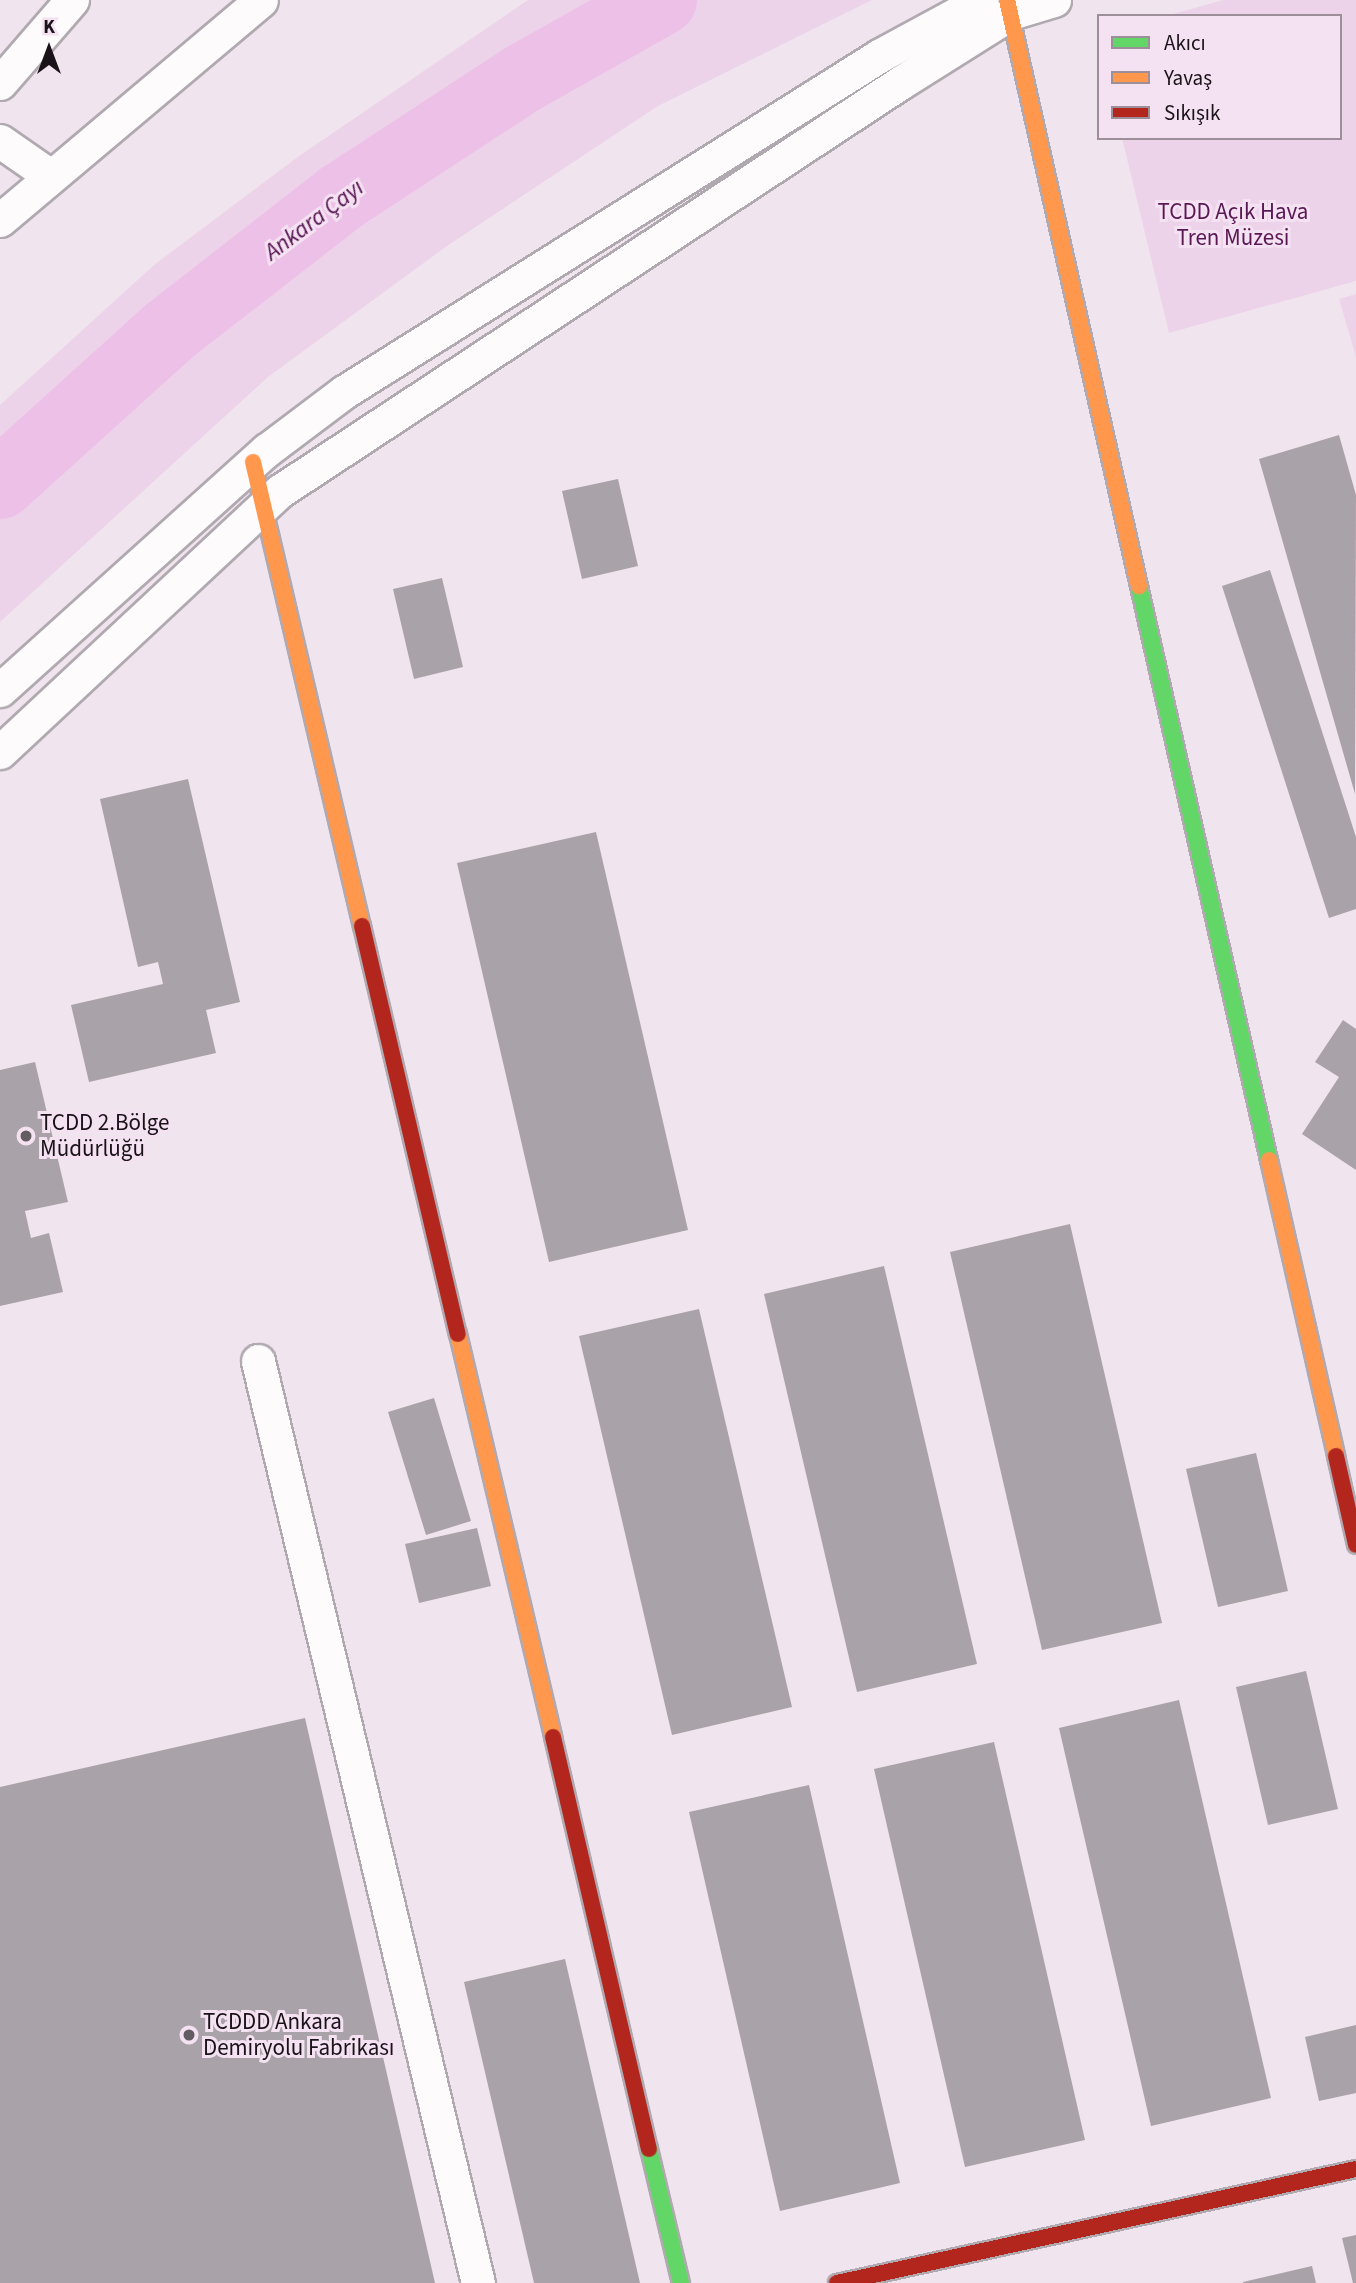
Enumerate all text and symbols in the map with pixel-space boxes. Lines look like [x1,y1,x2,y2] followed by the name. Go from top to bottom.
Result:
[14,14,84,84] north arrow
[43,14,55,41] text: K
[1097,14,1342,140] legend
[1164,28,1206,58] text: Akıcı
[1164,63,1212,93] text: Yavaş
[1164,98,1220,128] text: Sıkışık
[259,173,369,267] water label: Ankara Çayı
[1158,198,1308,252] park label: TCDD Açık Hava Tren Müzesi
[40,1109,170,1163] place label: TCDD 2.Bölge Müdürlüğü
[18,1128,34,1144] marker: TCDD 2.Bölge Müdürlüğü
[203,2008,395,2062] place label: TCDDD Ankara Demiryolu Fabrikası
[181,2027,197,2043] marker: TCDDD Ankara Demiryolu Fabrikası

